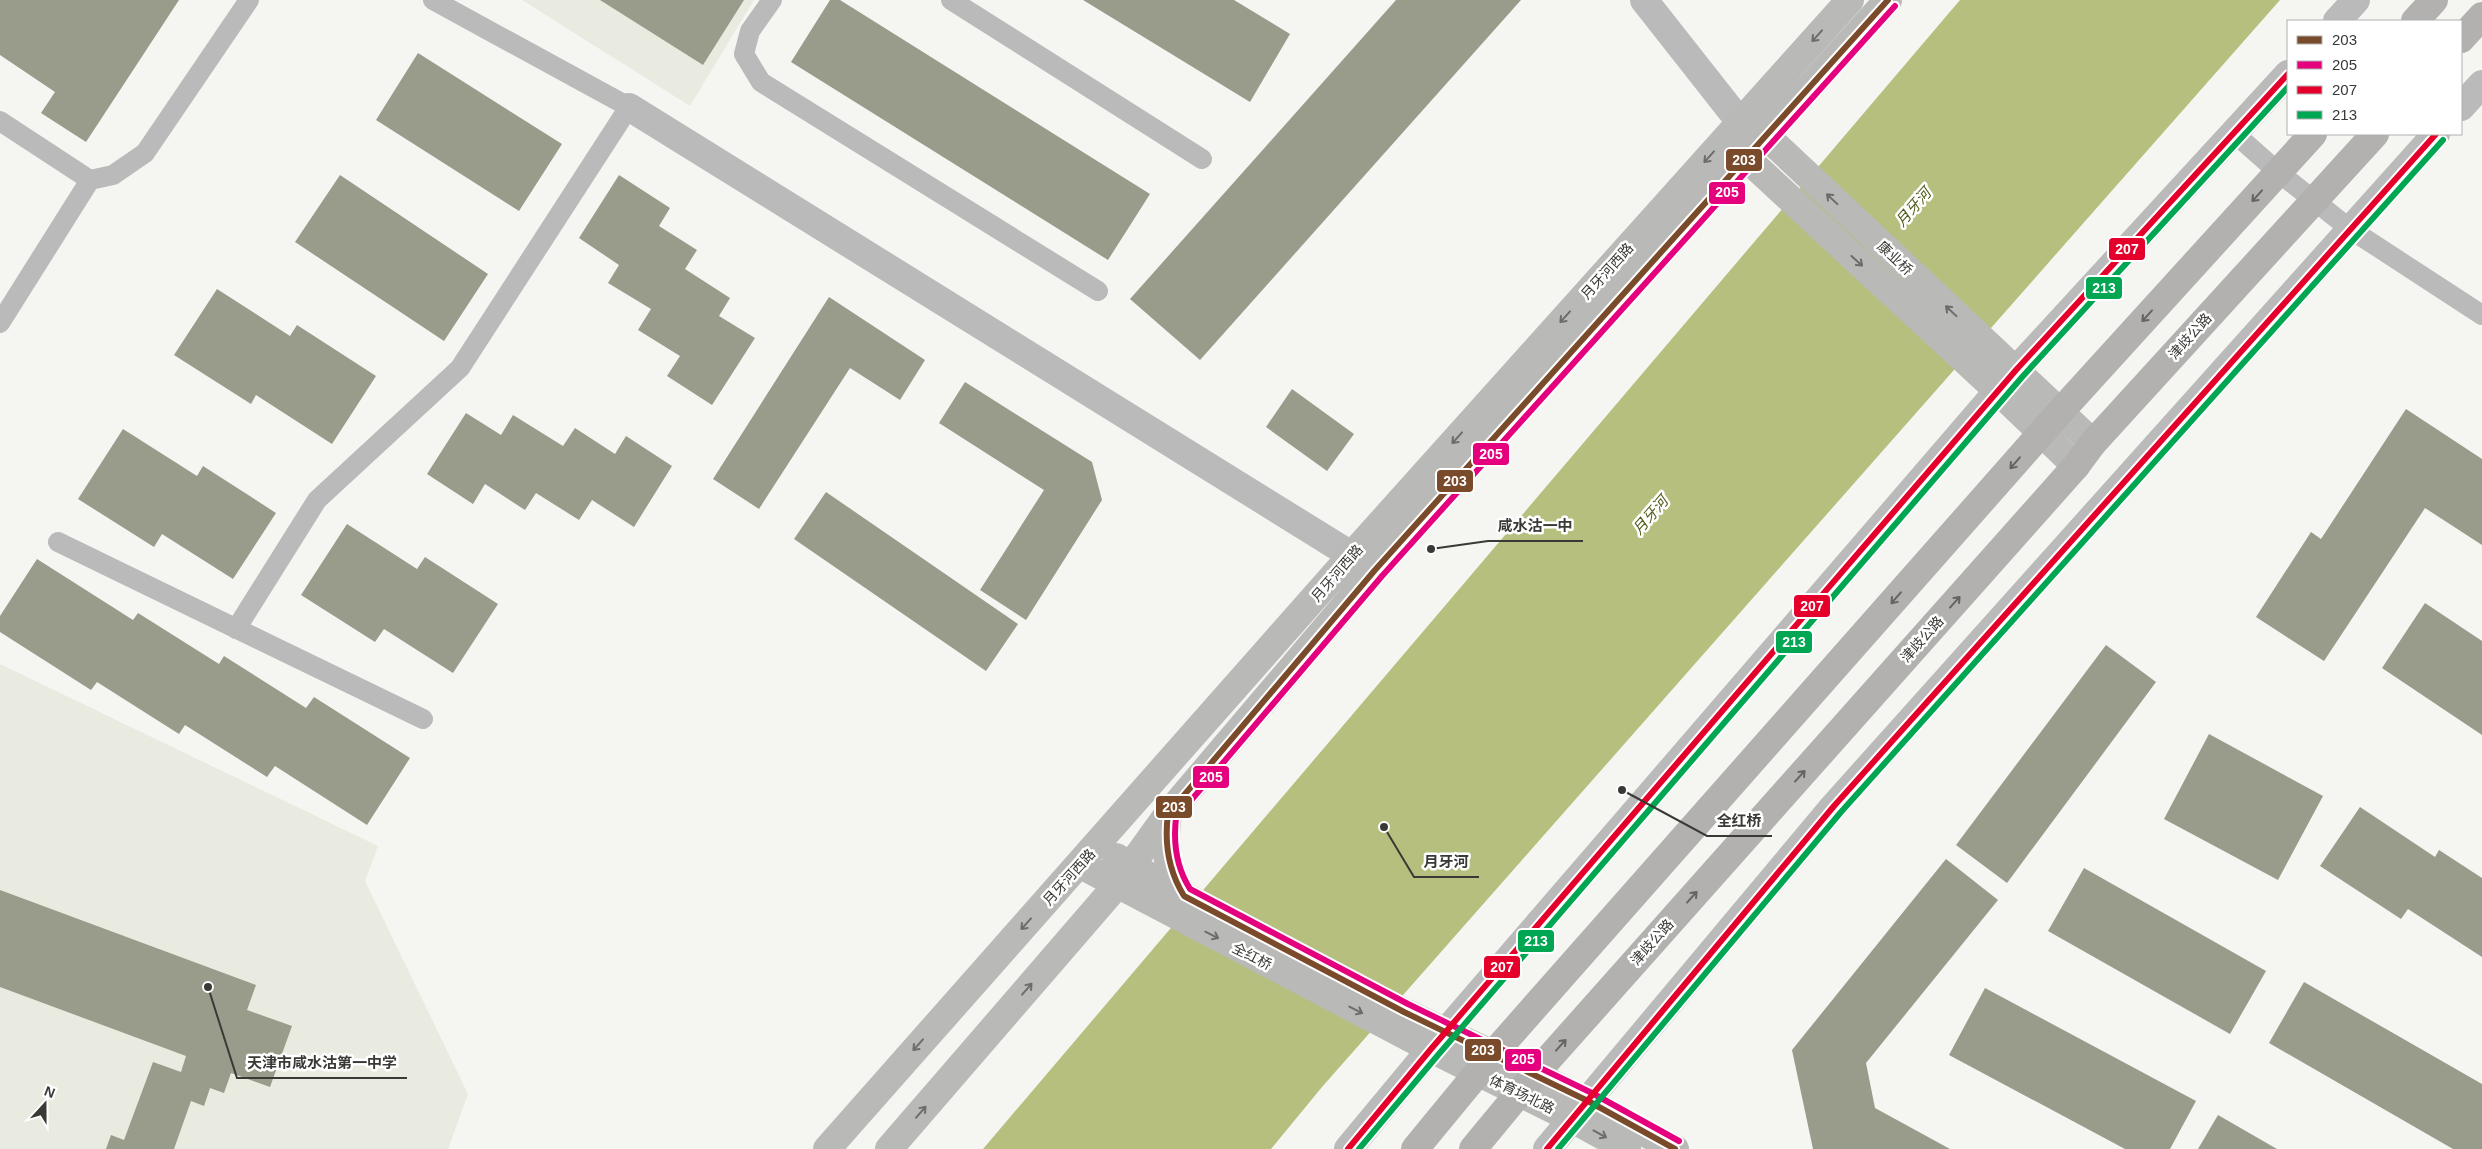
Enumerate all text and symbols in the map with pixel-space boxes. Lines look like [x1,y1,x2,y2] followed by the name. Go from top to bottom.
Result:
[2287,20,2462,135] legend
[1811,30,1823,43] one-way arrow
[2332,31,2357,48] text: 203
[2332,56,2357,73] text: 205
[2332,81,2357,98] text: 207
[2332,106,2357,123] text: 213
[1725,148,1763,172] line badge: 203
[1703,151,1714,164] one-way arrow
[1732,152,1756,168] text: 203
[1708,181,1746,205] line badge: 205
[1892,182,1936,230] water label: 月牙河
[1715,184,1739,200] text: 205
[2251,189,2263,202] one-way arrow
[1826,193,1839,205] one-way arrow
[2108,237,2146,261] line badge: 207
[1874,238,1916,278] street label: 康业桥
[1578,240,1636,302] street label: 月牙河西路
[2115,241,2139,257] text: 207
[1851,255,1863,267] one-way arrow
[2085,276,2123,300] line badge: 213
[2092,280,2116,296] text: 213
[1944,305,1957,317] one-way arrow
[2142,309,2154,322] one-way arrow
[2165,310,2215,362] street label: 津歧公路
[1559,311,1571,324] one-way arrow
[1451,432,1462,445] one-way arrow
[1472,442,1510,466] line badge: 205
[1479,446,1503,462] text: 205
[2010,456,2021,469] one-way arrow
[1436,469,1474,493] line badge: 203
[1443,473,1467,489] text: 203
[1629,490,1673,538] water label: 月牙河
[1488,511,1583,541] callout: 咸水沽一中
[1497,517,1573,534] text: 咸水沽一中
[1308,541,1366,605] street label: 月牙河西路
[1890,591,1902,604] one-way arrow
[1793,594,1831,618] line badge: 207
[1949,595,1961,608] one-way arrow
[1800,598,1824,614] text: 207
[1897,613,1947,665] street label: 津歧公路
[1775,630,1813,654] line badge: 213
[1782,634,1806,650] text: 213
[1192,765,1230,789] line badge: 205
[1199,769,1223,785] text: 205
[1794,769,1806,782] one-way arrow
[1155,795,1193,819] line badge: 203
[1162,799,1186,815] text: 203
[1707,806,1772,836] callout: 全红桥
[1716,812,1762,829] text: 全红桥
[1040,846,1098,908] street label: 月牙河西路
[1414,847,1479,877] callout: 月牙河
[1423,853,1469,870] text: 月牙河
[1686,891,1698,904] one-way arrow
[1627,916,1677,968] street label: 津歧公路
[1020,918,1032,931] one-way arrow
[1517,929,1555,953] line badge: 213
[1204,931,1219,940] one-way arrow
[1524,933,1548,949] text: 213
[1230,939,1274,973] street label: 全红桥
[1483,955,1521,979] line badge: 207
[1490,959,1514,975] text: 207
[1021,983,1032,996] one-way arrow
[1349,1005,1364,1015] one-way arrow
[1464,1038,1502,1062] line badge: 203
[1555,1038,1567,1051] one-way arrow
[912,1039,924,1052] one-way arrow
[1471,1042,1495,1058] text: 203
[237,1048,407,1078] callout: 天津市咸水沽第一中学
[1504,1048,1542,1072] line badge: 205
[1511,1051,1535,1067] text: 205
[247,1054,397,1071] text: 天津市咸水沽第一中学
[1487,1071,1557,1117] street label: 体育场北路
[20,1079,70,1129] north arrow
[42,1083,57,1101] text: N
[915,1106,926,1119] one-way arrow
[1592,1130,1607,1139] one-way arrow

